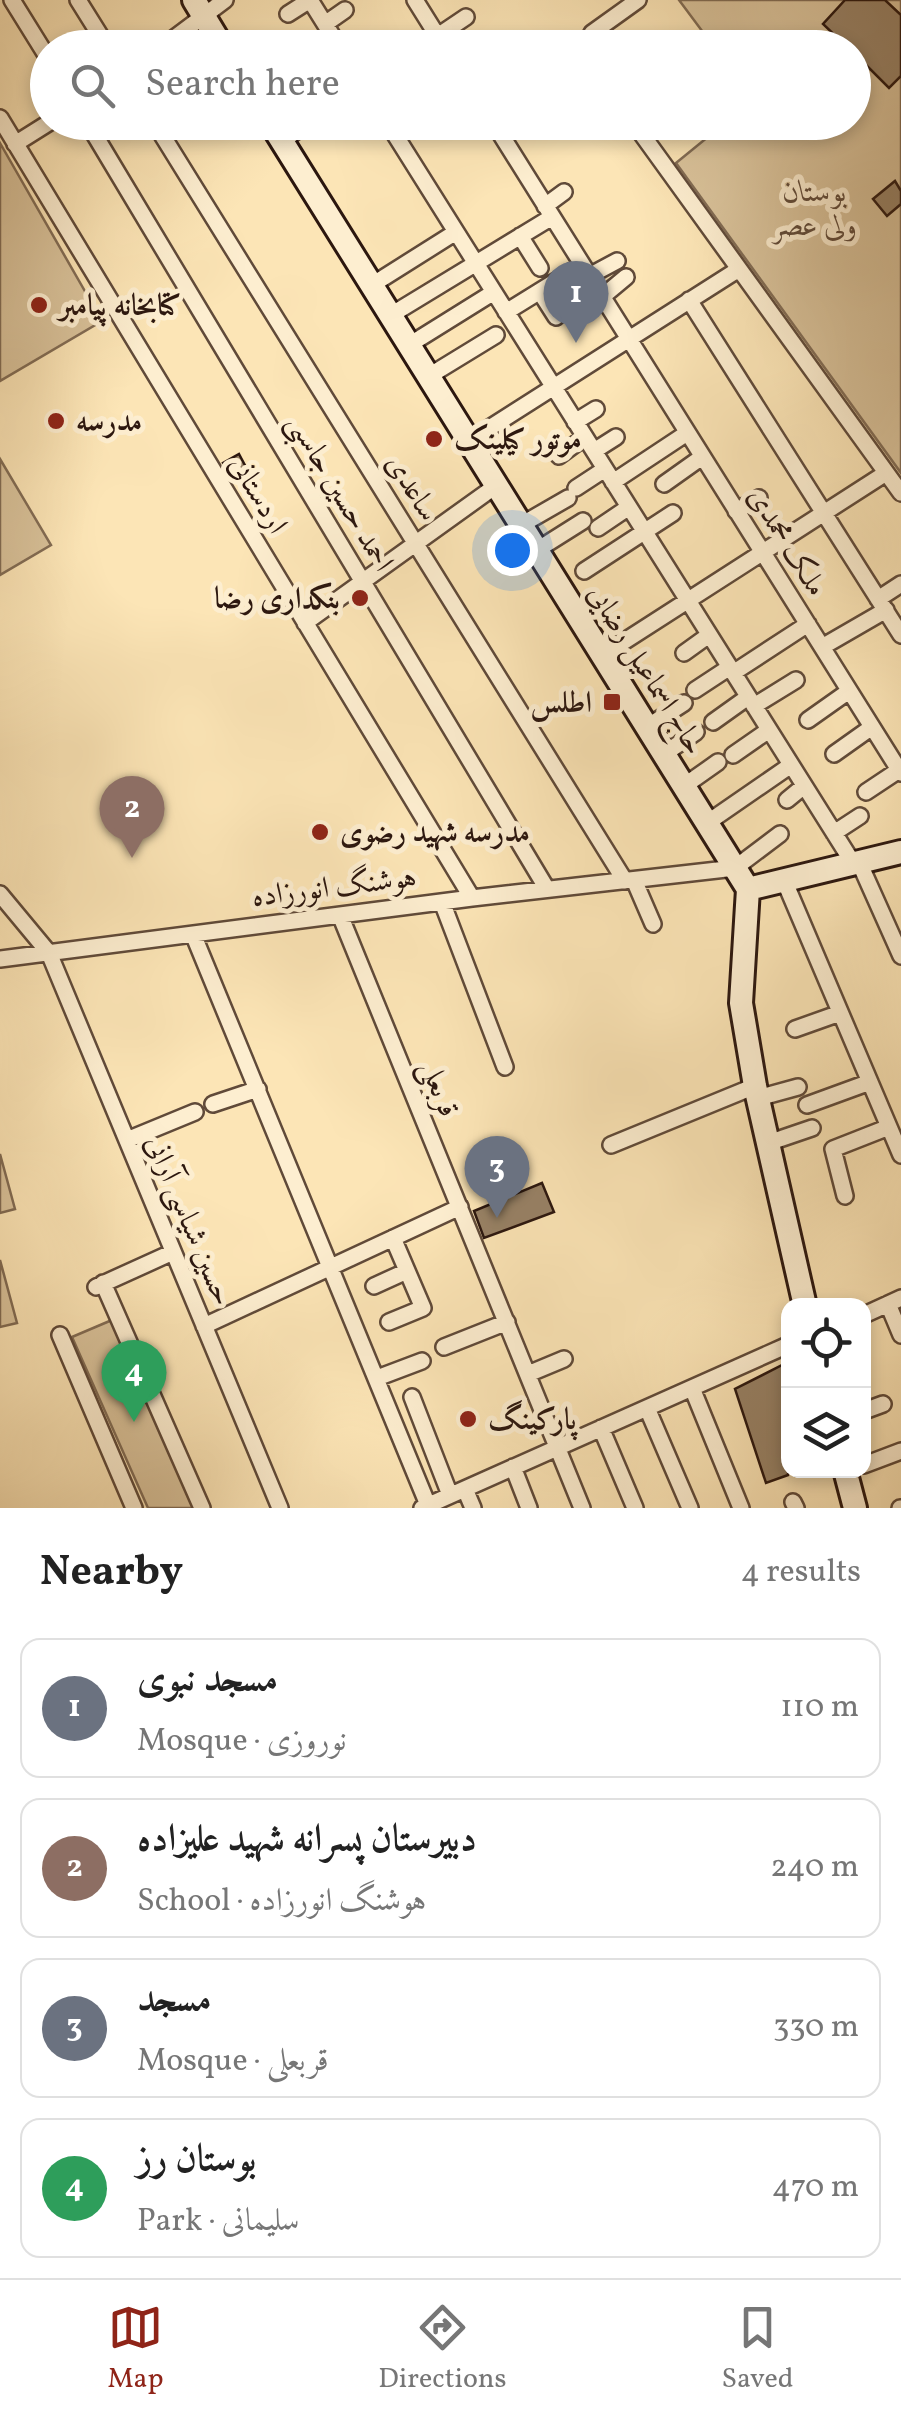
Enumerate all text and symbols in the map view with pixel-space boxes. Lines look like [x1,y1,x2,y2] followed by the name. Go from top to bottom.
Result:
[30,30,871,140] search box
[65,58,120,113] icon: search
[145,59,340,112] text: Search here
[770,172,858,248] park label: بوستان ولی عصر
[544,260,608,343] pin: 1
[56,286,181,328] place label: کتابخانه پیامبر
[28,294,50,316] marker: کتابخانه پیامبر
[76,402,142,444] place label: مدرسه
[275,406,403,581] street label: احمد حسین جاسبی
[45,410,67,432] marker: مدرسه
[454,420,582,462] place label: موتور کیلینک
[423,428,445,450] marker: موتور کیلینک
[374,446,448,530] street label: ساعدی
[217,448,297,542] street label: اردستانی
[736,479,836,605] street label: ملک محمدی
[487,525,538,576] your location
[574,577,715,765] street label: حاج اسماعیل رضایی
[214,579,340,621] place label: بنکداری رضا
[349,587,371,609] marker: بنکداری رضا
[530,683,592,725] place label: اطلس
[601,691,623,713] marker: اطلس
[100,776,164,858] pin: 2
[340,813,530,855] place label: مدرسه شهید رضوی
[309,821,331,843] marker: مدرسه شهید رضوی
[249,857,419,919] street label: هوشنگ انورزاده
[408,1054,469,1124] street label: قربعلی
[133,1129,243,1313] street label: حسین شیاسی آرانی
[464,1136,530,1218] pin: 3
[781,1298,871,1478] map controls
[781,1298,871,1388] button: locate
[102,1340,166,1422] pin: 4
[781,1388,871,1478] button: layers
[488,1399,579,1442] place label: پارکینگ
[457,1408,479,1430] marker: پارکینگ
[40,1544,183,1603] text: Nearby
[741,1551,861,1595] text: 4 results
[137,1654,278,1707] text: مسجد نبوی
[68,1686,81,1730] text: 1
[780,1686,859,1730] text: 110 m
[137,1720,347,1764] text: Mosque · نوروزی
[137,1814,477,1867] text: دبیرستان پسرانه شهید علیزاده
[66,1846,83,1890] text: 2
[770,1846,859,1890] text: 240 m
[137,1880,426,1924] text: School · هوشنگ انورزاده
[137,1974,212,2027] text: مسجد
[66,2006,83,2050] text: 3
[773,2006,859,2050] text: 330 m
[137,2040,329,2084] text: Mosque · قربعلی
[137,2134,257,2187] text: بوستان رز
[65,2166,84,2210] text: 4
[772,2166,859,2210] text: 470 m
[137,2200,299,2244] text: Park · سلیمانی
[107,2300,163,2399] tab: Map
[378,2300,507,2399] tab: Directions
[721,2300,794,2399] tab: Saved

